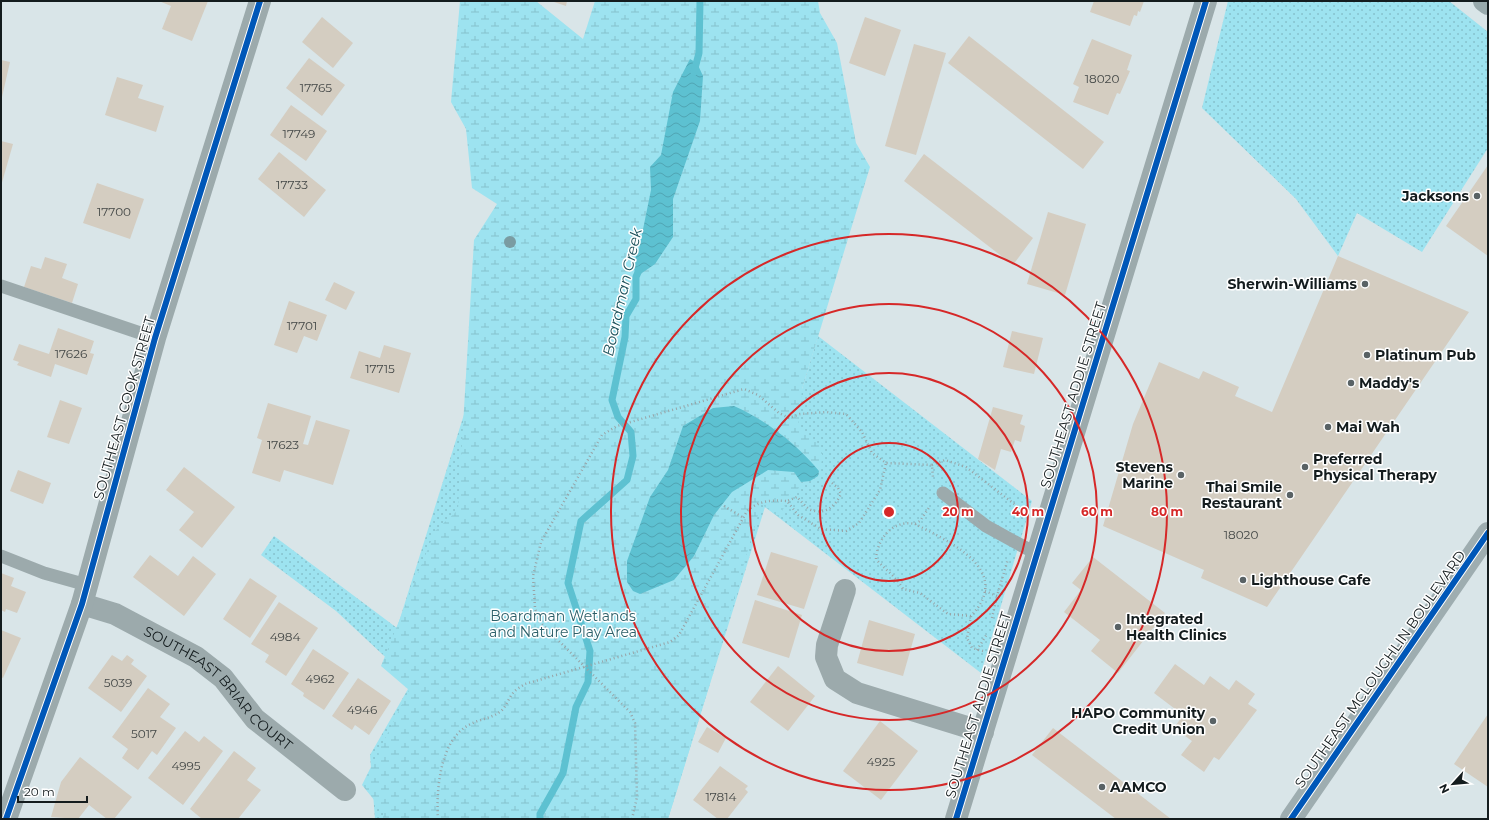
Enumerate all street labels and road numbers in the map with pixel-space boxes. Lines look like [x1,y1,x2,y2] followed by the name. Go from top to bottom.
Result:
[1036,300,1110,490] street label: SOUTHEAST ADDIE STREET
[89,314,159,502] street label: SOUTHEAST COOK STREET
[1291,547,1469,791] street label: SOUTHEAST MCLOUGHLIN BOULEVARD
[941,610,1015,800] street label: SOUTHEAST ADDIE STREET
[141,622,296,754] street label: SOUTHEAST BRIAR COURT

